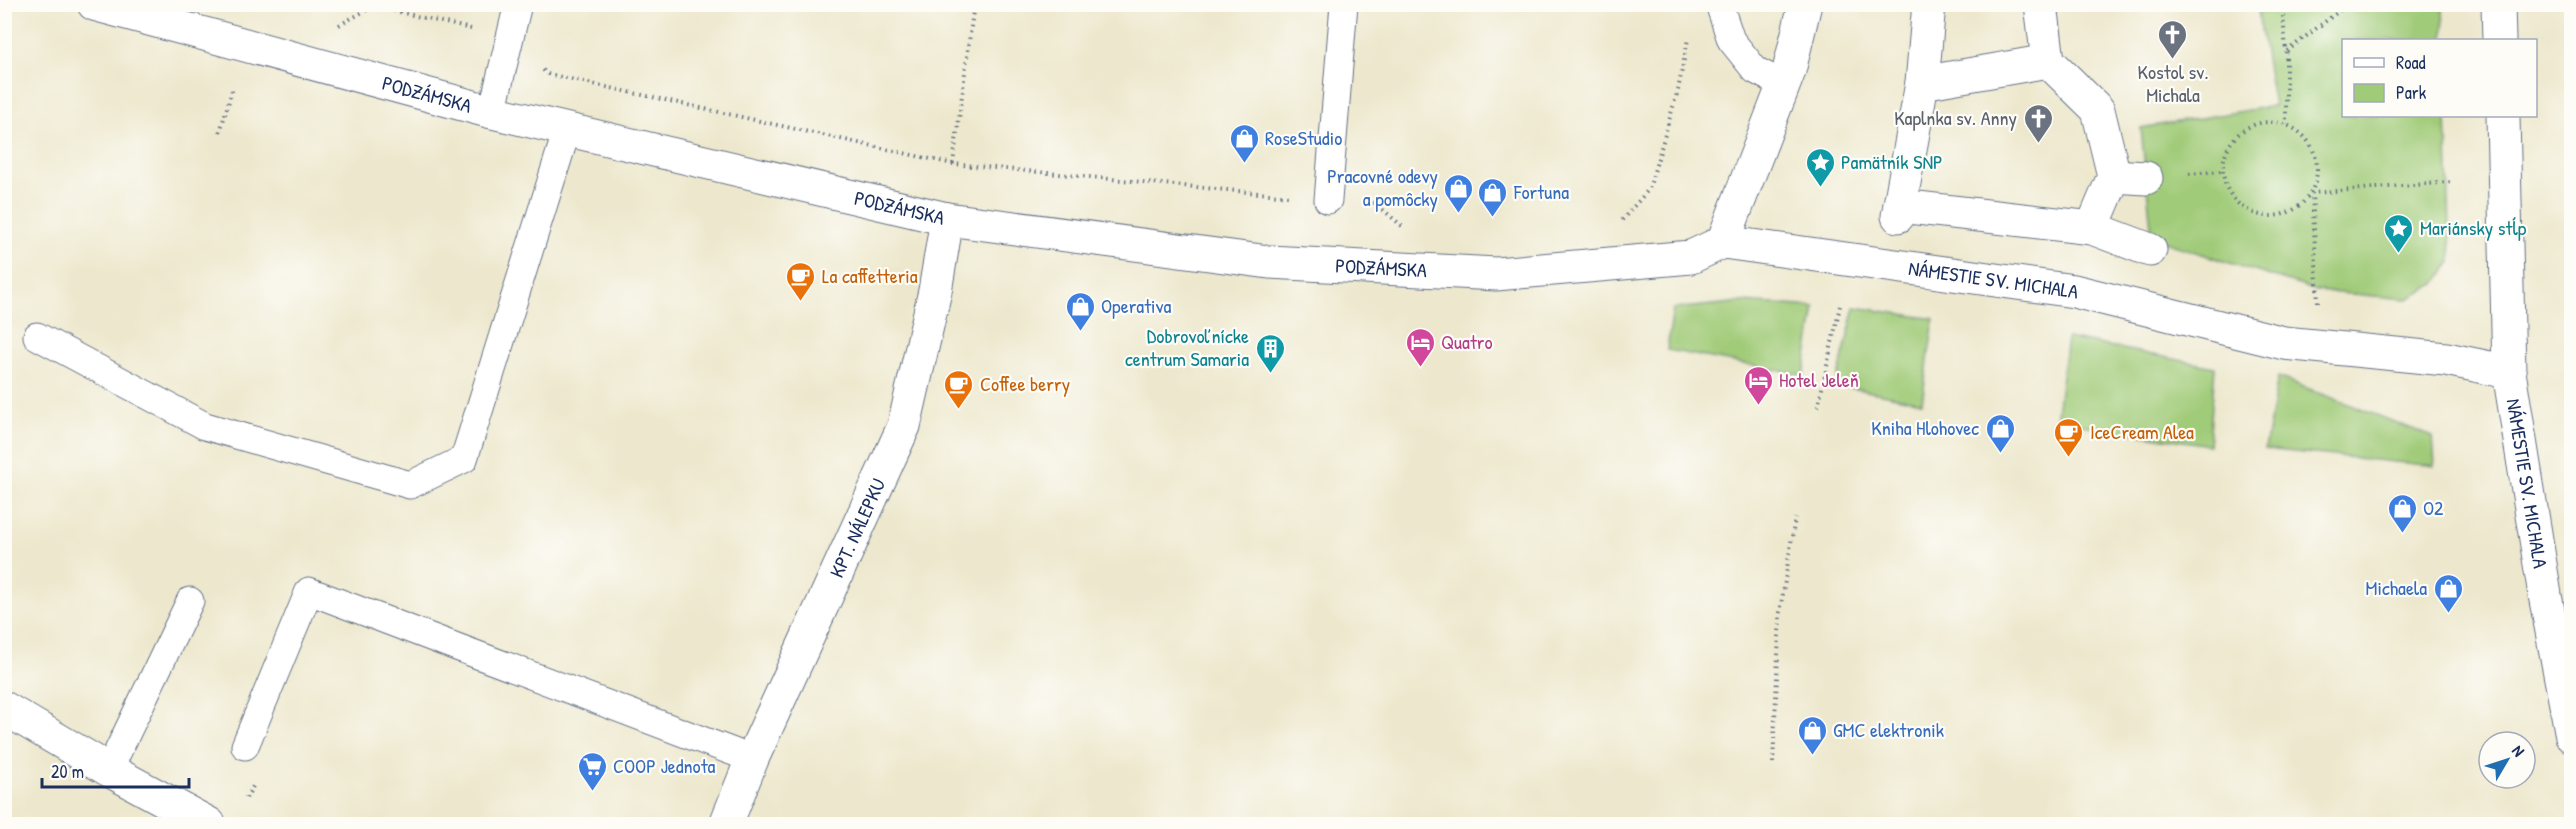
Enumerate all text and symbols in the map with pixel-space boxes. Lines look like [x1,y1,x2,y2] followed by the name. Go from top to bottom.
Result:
[2157,18,2189,60] church icon: Kostol sv. Michala
[2342,39,2537,117] legend
[2396,50,2426,75] text: Road
[2137,58,2209,108] place label: Kostol sv. Michala
[379,69,475,119] street label: PODZÁMSKA
[2396,80,2427,105] text: Park
[2022,102,2054,144] church icon: Kaplnka sv. Anny
[1894,104,2017,131] place label: Kaplnka sv. Anny
[1228,122,1260,164] shop icon: RoseStudio
[1265,124,1342,151] place label: RoseStudio
[1804,146,1836,188] place icon: Pamätník SNP
[1841,148,1943,175] place label: Pamätník SNP
[1327,162,1438,212] place label: Pracovné odevy a pomôcky
[1443,172,1475,214] shop icon: Pracovné odevy a pomôcky
[1477,176,1509,218] shop icon: Fortuna
[1513,178,1569,205] place label: Fortuna
[852,184,947,231] street label: PODZÁMSKA
[2383,212,2415,254] place icon: Mariánsky stĺp
[2420,214,2527,241] place label: Mariánsky stĺp
[1335,252,1428,283] street label: PODZÁMSKA
[1907,254,2080,304] street label: NÁMESTIE SV. MICHALA
[785,260,817,302] cafe icon: La caffetteria
[822,262,918,289] place label: La caffetteria
[1064,290,1096,332] shop icon: Operativa
[1101,292,1172,319] place label: Operativa
[1125,322,1249,372] place label: Dobrovoľnícke centrum Samaria
[1404,326,1436,368] hotel icon: Quatro
[1441,328,1493,355] place label: Quatro
[1254,332,1286,374] building icon: Dobrovoľnícke centrum Samaria
[1742,364,1774,406] hotel icon: Hotel Jeleň
[1779,366,1859,393] place label: Hotel Jeleň
[943,368,975,410] cafe icon: Coffee berry
[980,370,1070,397] place label: Coffee berry
[2501,397,2554,570] street label: NÁMESTIE SV. MICHALA
[1984,412,2016,454] shop icon: Kniha Hlohovec
[1871,414,1979,441] place label: Kniha Hlohovec
[2053,416,2085,458] cafe icon: IceCream Alea
[2090,418,2194,445] place label: IceCream Alea
[823,474,891,582] street label: KPT. NÁLEPKU
[2386,492,2418,534] shop icon: O2
[2423,494,2444,521] place label: O2
[2432,572,2464,614] shop icon: Michaela
[2366,574,2427,601] place label: Michaela
[1796,714,1828,756] shop icon: GMC elektronik
[1833,716,1944,743] place label: GMC elektronik
[2477,730,2537,790] north arrow
[2507,740,2530,761] text: N
[576,750,608,792] supermarket icon: COOP Jednota
[42,751,189,789] scale bar
[613,752,716,779] place label: COOP Jednota
[51,759,84,784] text: 20 m

